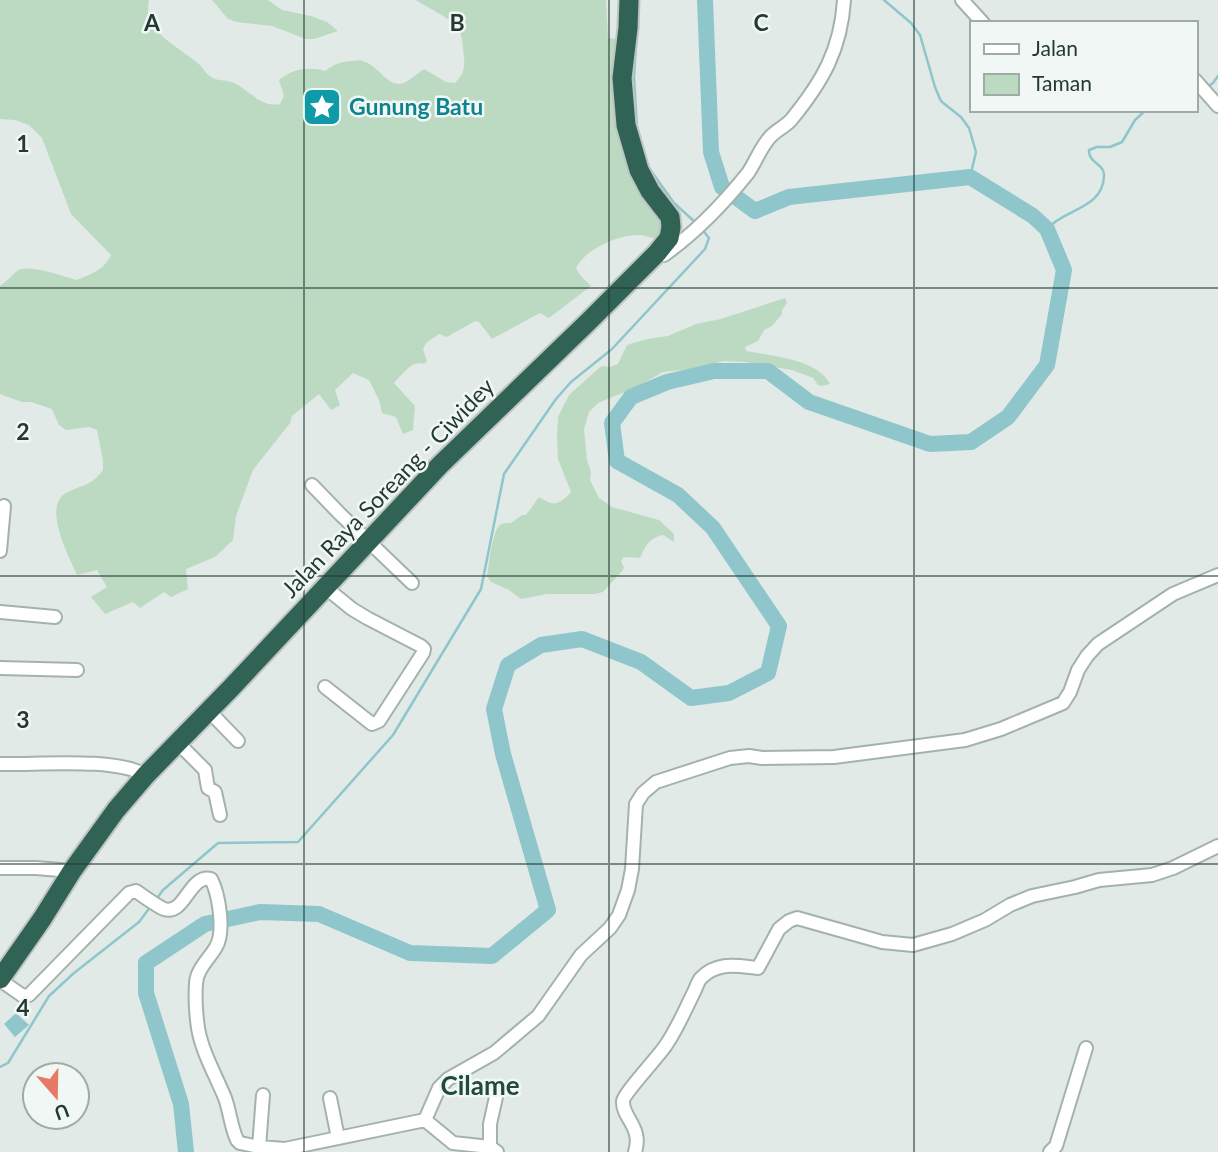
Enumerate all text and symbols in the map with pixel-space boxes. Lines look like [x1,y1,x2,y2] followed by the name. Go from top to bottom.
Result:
[143,8,161,36] text: A
[449,8,465,36] text: B
[753,8,769,36] text: C
[970,21,1197,112] legend
[1032,35,1078,60] text: Jalan
[1032,70,1092,95] text: Taman
[301,86,343,128] place icon: Gunung Batu
[349,92,483,120] place label: Gunung Batu
[16,129,30,157] text: 1
[275,372,499,603] street label: Jalan Raya Soreang - Ciwidey
[16,417,30,445] text: 2
[16,705,30,733] text: 3
[16,993,30,1021] text: 4
[21,1061,91,1131] north arrow
[440,1069,520,1101] district label: Cilame
[51,1099,73,1126] text: U

